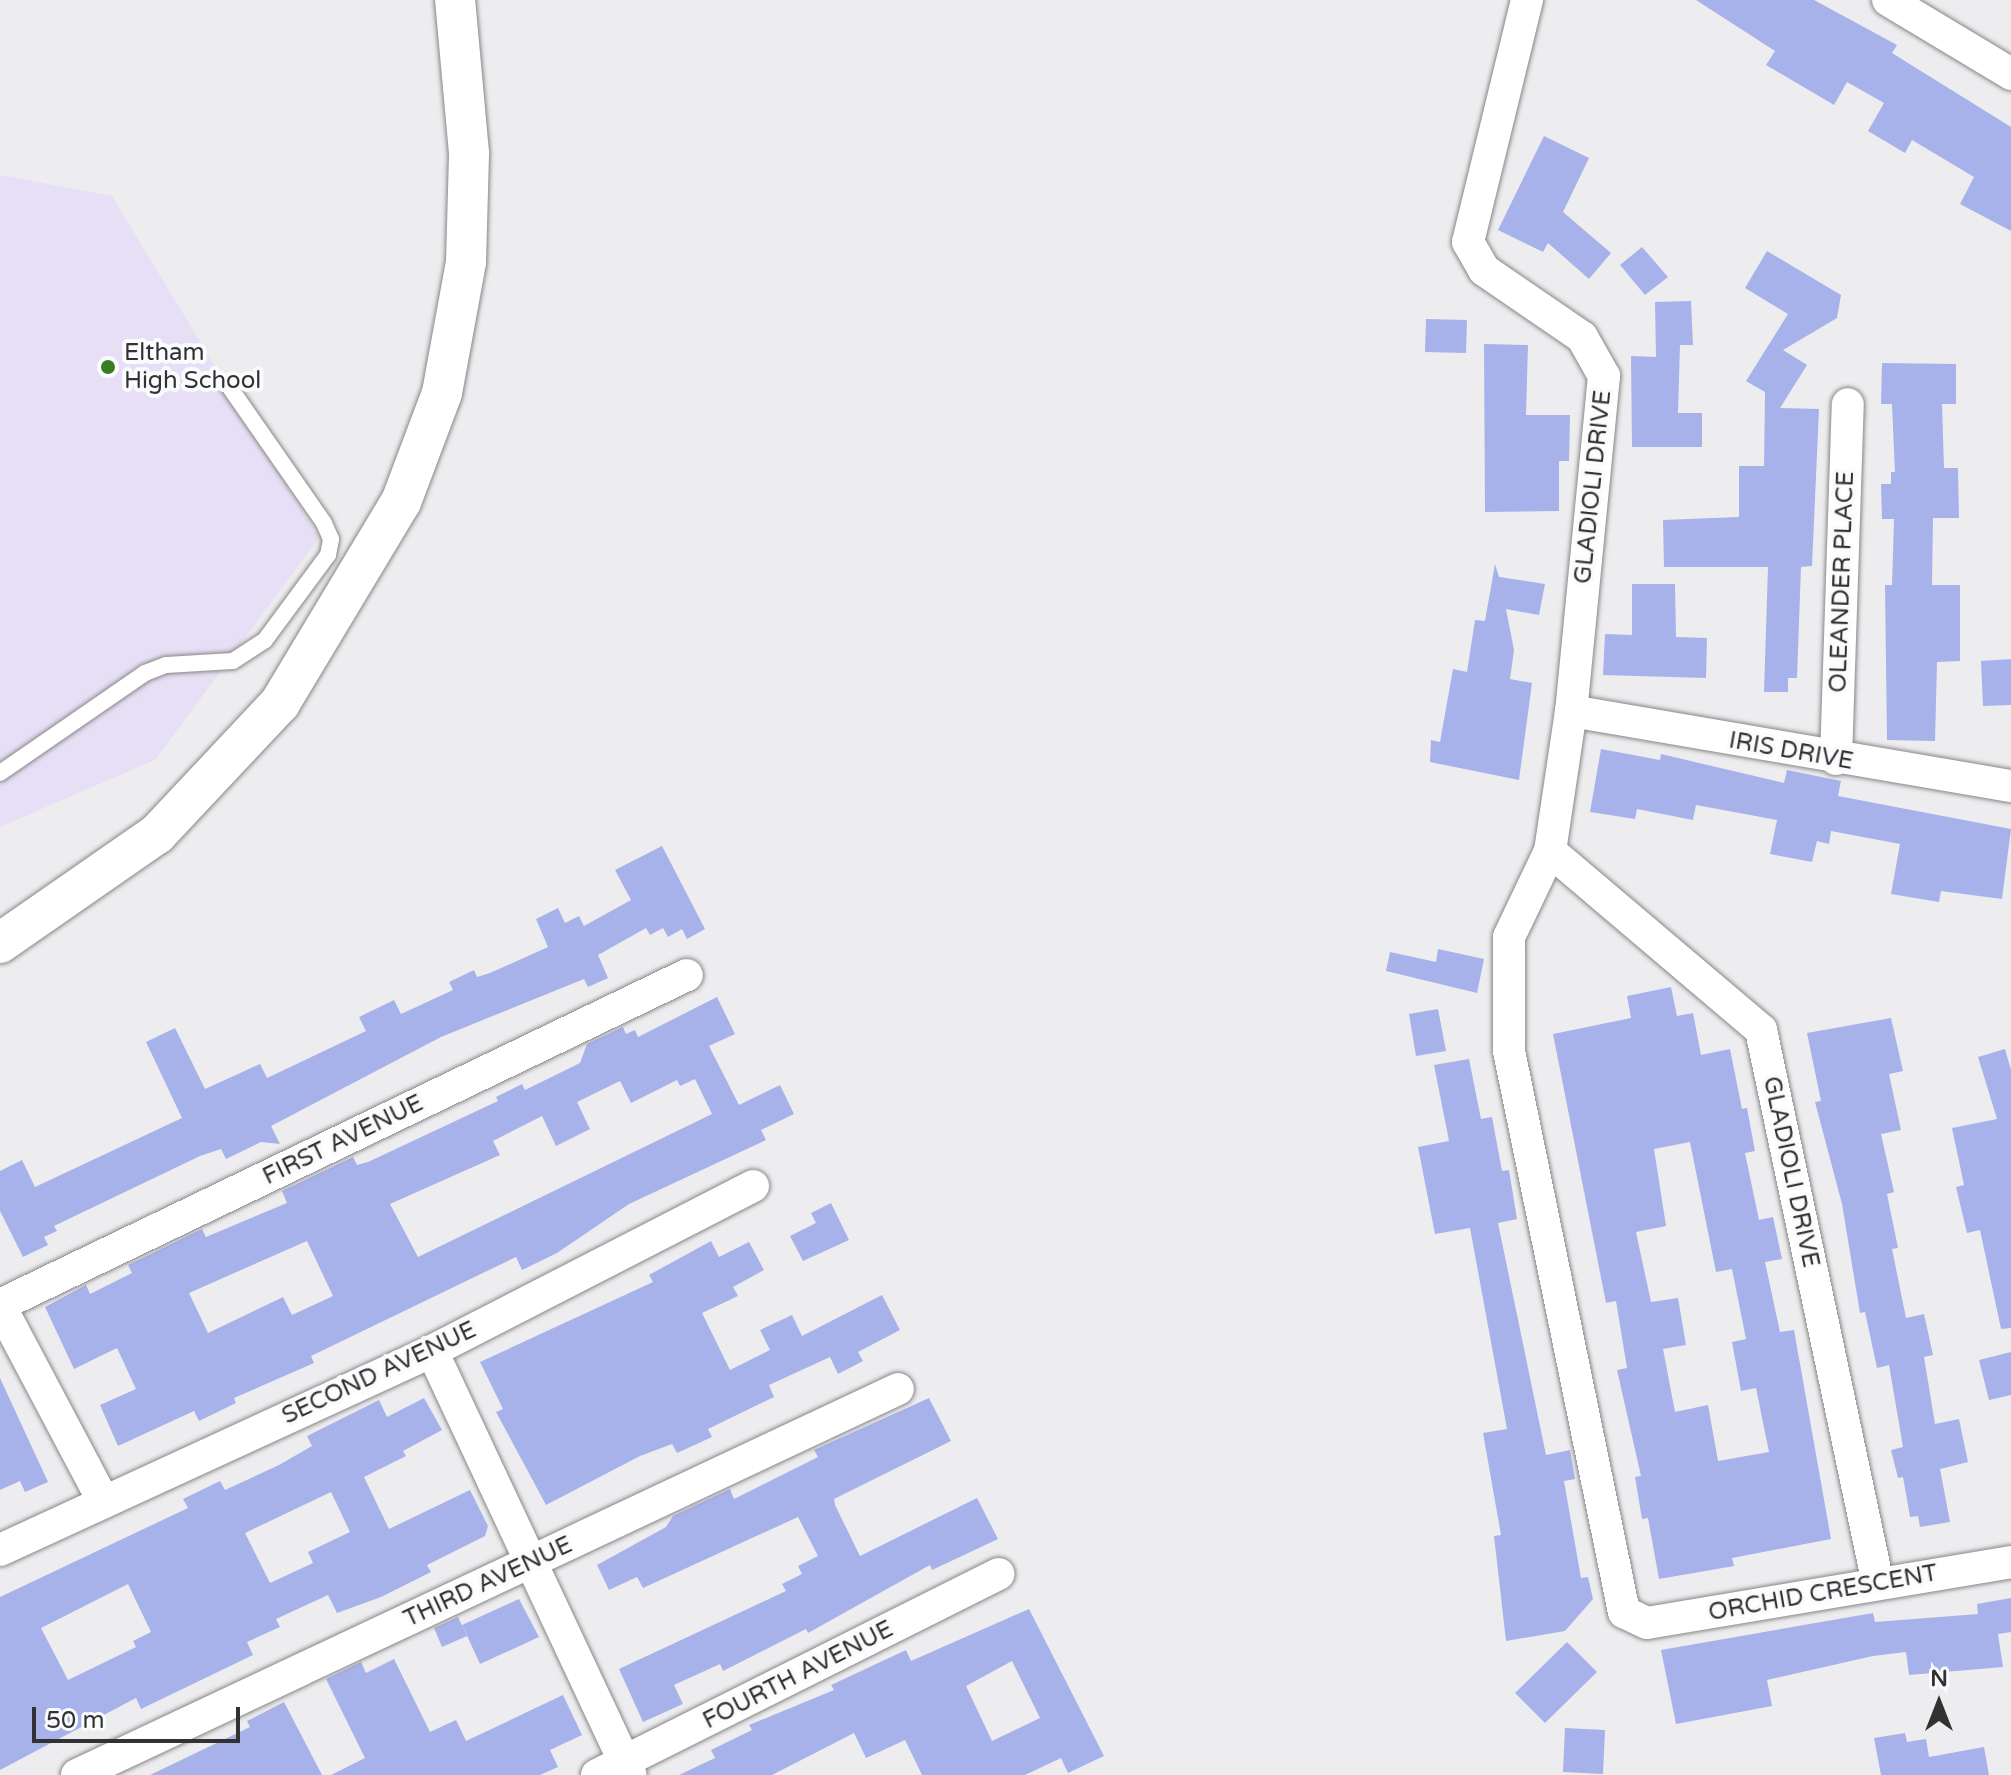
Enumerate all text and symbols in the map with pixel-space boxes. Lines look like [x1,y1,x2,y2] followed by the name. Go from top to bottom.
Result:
[124,339,261,395] place label: Eltham High School
[99,358,117,376] marker: Eltham High School
[1569,389,1617,585] street label: GLADIOLI DRIVE
[1824,471,1860,693] street label: OLEANDER PLACE
[1727,726,1855,776] street label: IRIS DRIVE
[1757,1074,1825,1270] street label: GLADIOLI DRIVE
[258,1089,428,1191] street label: FIRST AVENUE
[277,1315,481,1431] street label: SECOND AVENUE
[399,1530,577,1634] street label: THIRD AVENUE
[1706,1559,1940,1627] street label: ORCHID CRESCENT
[698,1615,898,1735] street label: FOURTH AVENUE
[1899,1663,1979,1743] north arrow
[1930,1666,1948,1692] text: N
[36,1691,244,1741] scale bar
[46,1706,104,1735] text: 50 m

